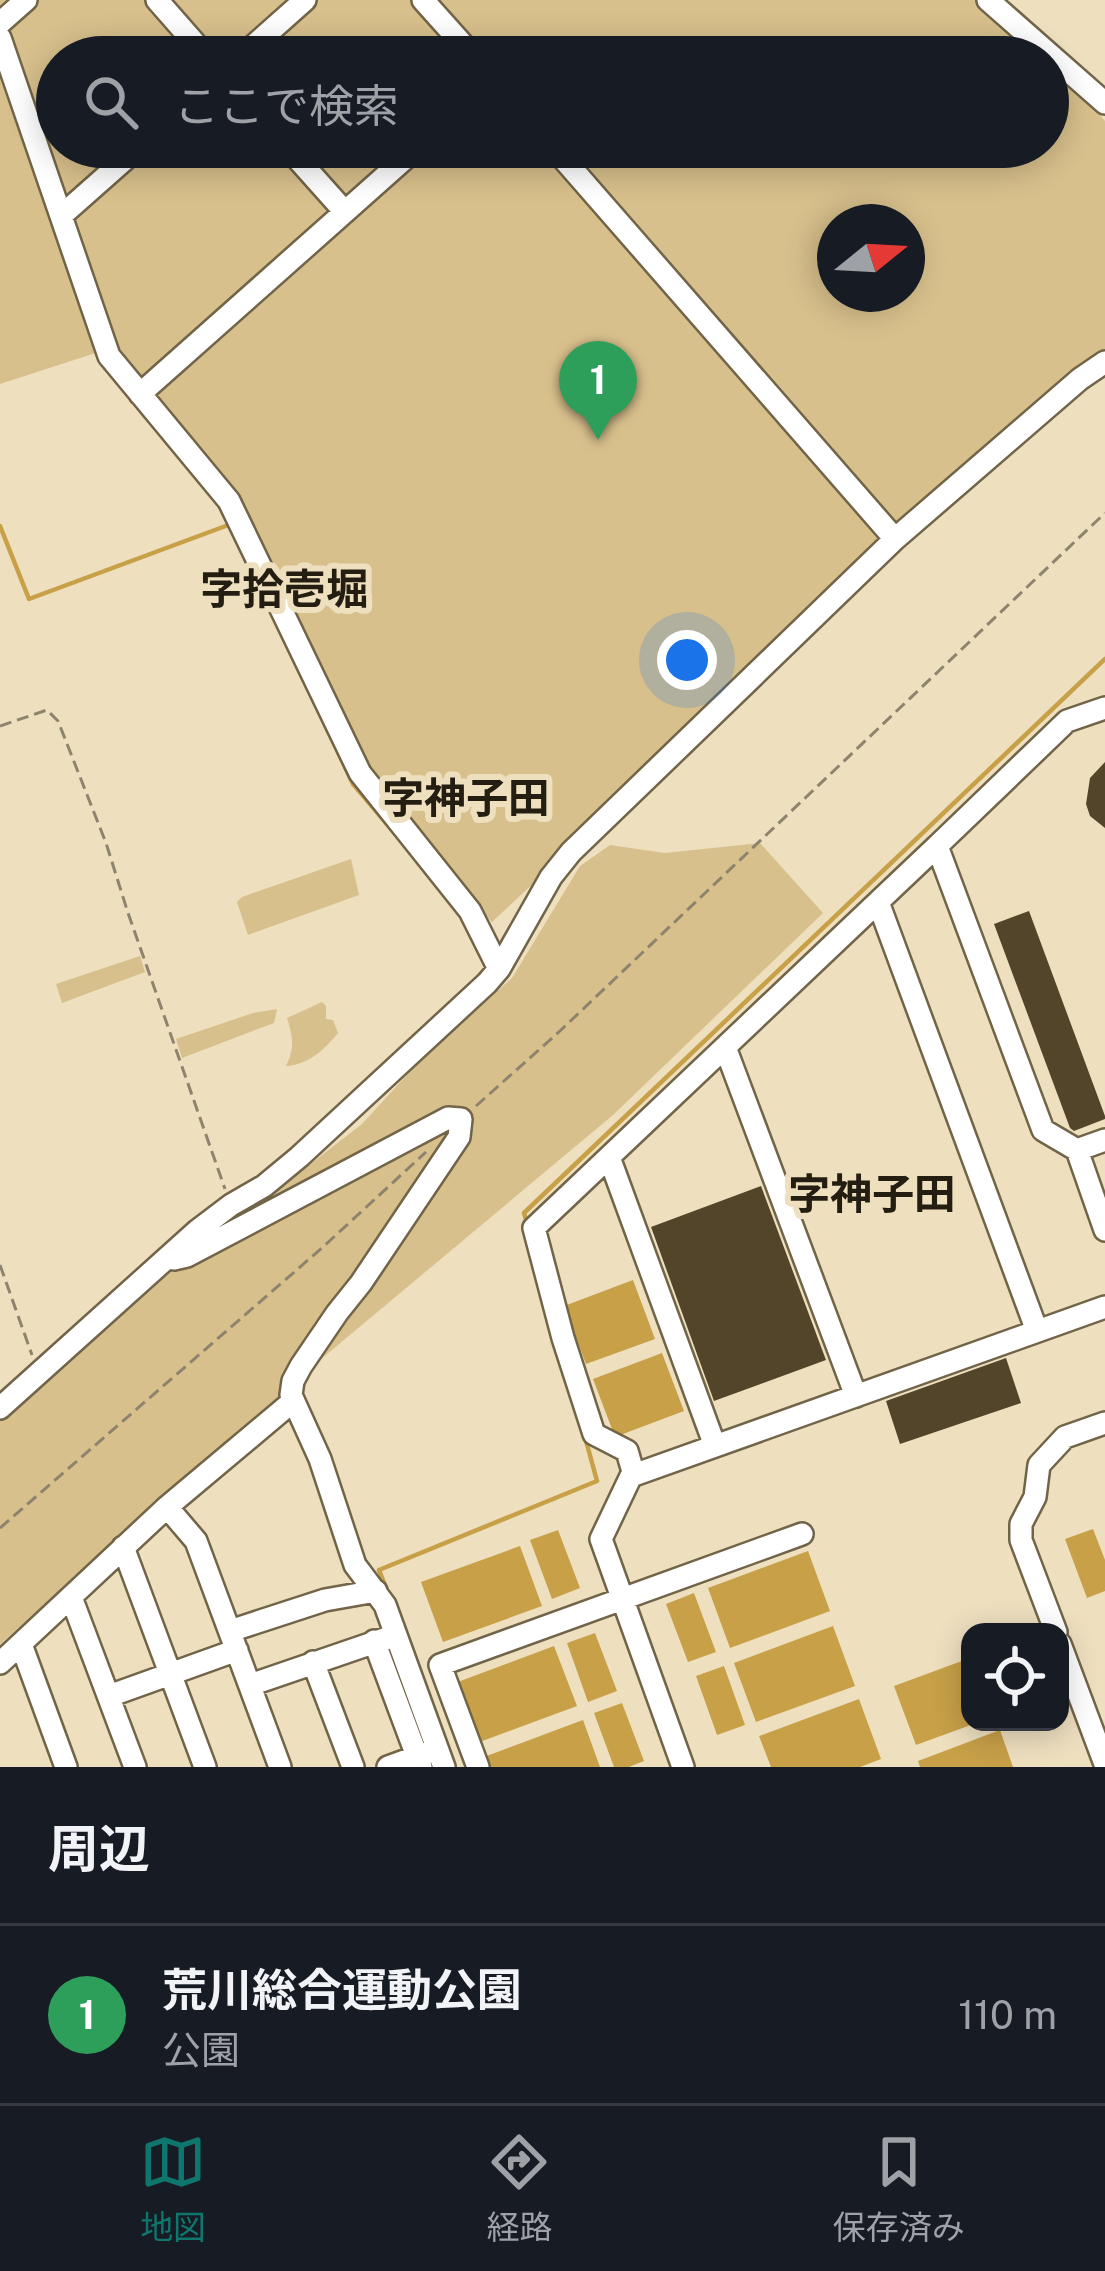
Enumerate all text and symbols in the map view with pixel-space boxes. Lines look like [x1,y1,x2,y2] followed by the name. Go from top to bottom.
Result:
[36,36,1069,168] search box
[78,69,144,135] icon: search
[174,79,399,132] text: ここで検索
[817,204,925,312] north arrow
[559,341,637,440] pin: 1
[200,564,368,613] district label: 字拾壱堀
[657,630,717,690] your location
[382,773,550,822] district label: 字神子田
[788,1169,956,1218] district label: 字神子田
[961,1623,1069,1731] map controls
[961,1623,1069,1731] button: locate
[48,1819,150,1878] text: 周辺
[162,1963,522,2016] text: 荒川総合運動公園
[79,1992,95,2038] text: 1
[958,1992,1057,2038] text: 110 m
[162,2027,240,2073] text: 公園
[140,2129,206,2249] tab: 地図
[486,2129,552,2249] tab: 経路
[833,2129,965,2249] tab: 保存済み

